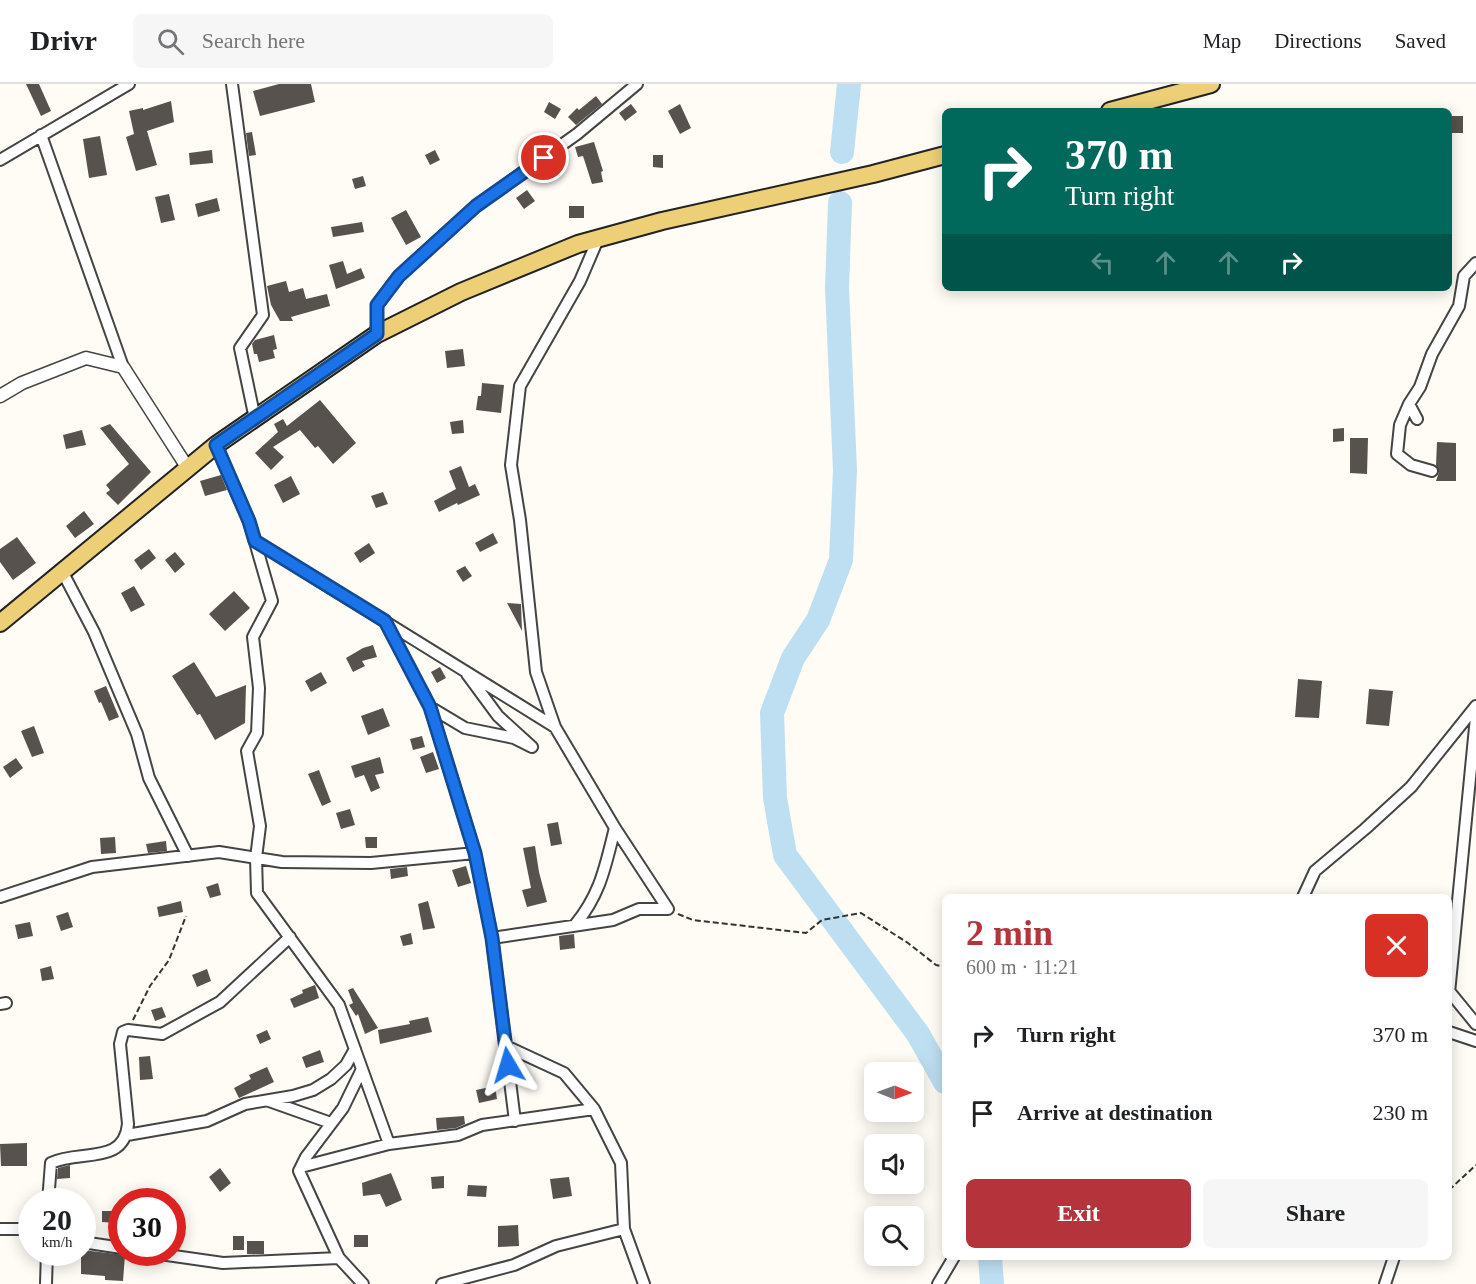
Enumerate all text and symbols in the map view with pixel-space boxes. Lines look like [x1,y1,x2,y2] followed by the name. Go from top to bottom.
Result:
[133,14,553,68] search box
[30,25,97,56] text: Drivr
[154,25,187,58] icon: search
[202,28,305,53] text: Search here
[1203,29,1241,53] text: Map
[1274,29,1362,53] text: Directions
[1395,29,1446,53] text: Saved
[518,132,569,183] pin
[966,132,1044,210] icon: right
[1065,132,1174,178] text: 370 m
[527,141,560,174] icon: arrive
[1065,181,1174,211] text: Turn right
[1086,246,1119,279] icon: left
[1149,246,1182,279] icon: ahead
[1212,246,1245,279] icon: ahead
[1275,246,1308,279] icon: right
[966,913,1053,953] text: 2 min
[1365,914,1428,977] button: close
[966,956,1078,978] text: 600 m · 11:21
[966,1019,999,1052] icon: right
[1017,1022,1116,1047] text: Turn right
[1372,1022,1428,1047] text: 370 m
[476,1033,540,1097] position arrow
[864,1062,924,1122] north arrow
[864,1062,924,1266] map controls
[966,1097,999,1130] icon: arrive
[1017,1100,1213,1125] text: Arrive at destination
[1372,1100,1428,1125] text: 230 m
[864,1134,924,1194] button: sound
[966,1179,1191,1248] button: Exit
[1203,1179,1428,1248] button: Share
[108,1188,186,1266] speed limit sign: 30
[42,1203,72,1236] text: 20
[864,1206,924,1266] button: search
[42,1234,72,1250] text: km/h

